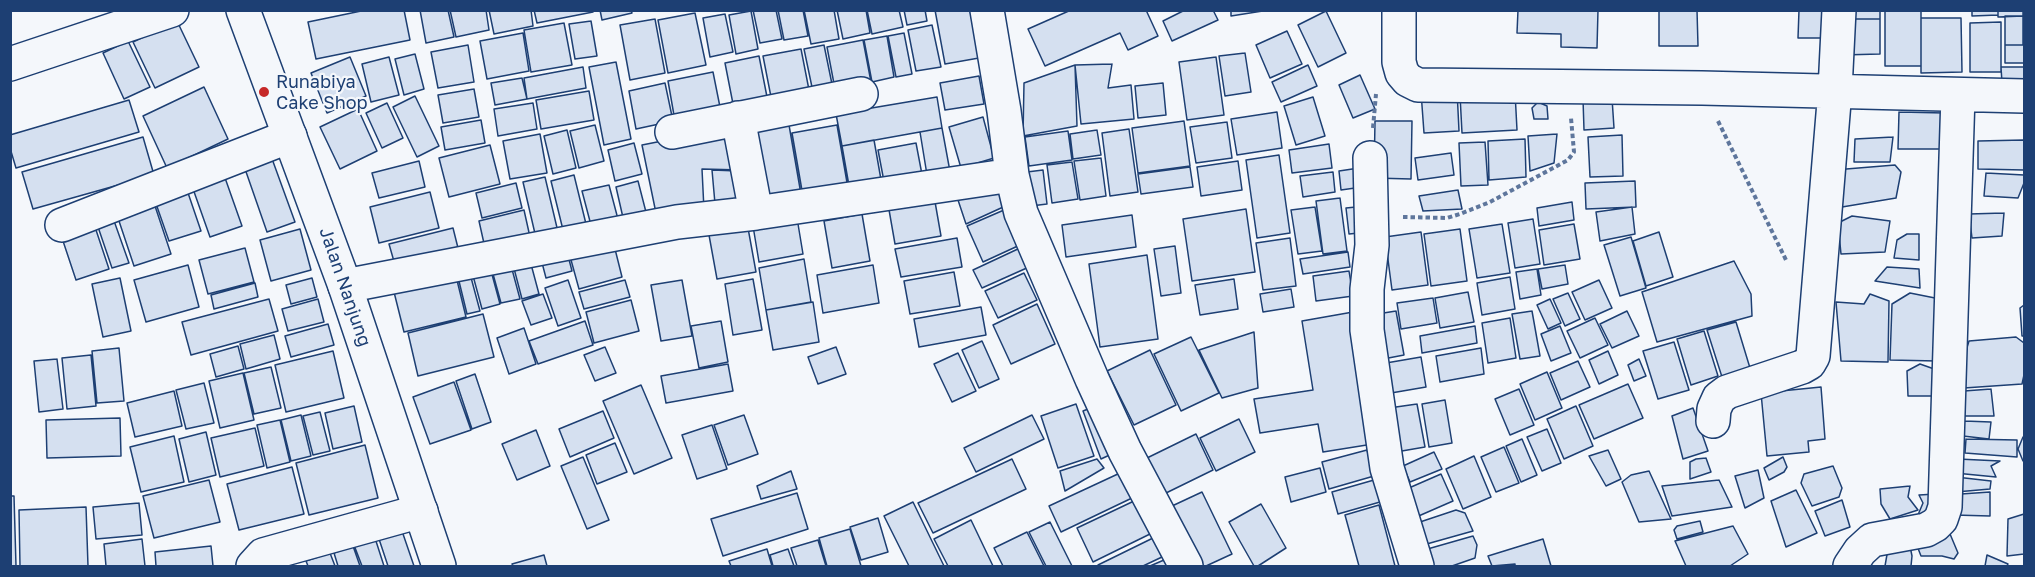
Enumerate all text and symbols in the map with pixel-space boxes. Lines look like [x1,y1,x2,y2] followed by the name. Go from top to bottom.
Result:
[276,71,368,113] place label: Runabiya Cake Shop
[257,85,271,99] marker: Runabiya Cake Shop
[315,225,375,349] street label: Jalan Nanjung

